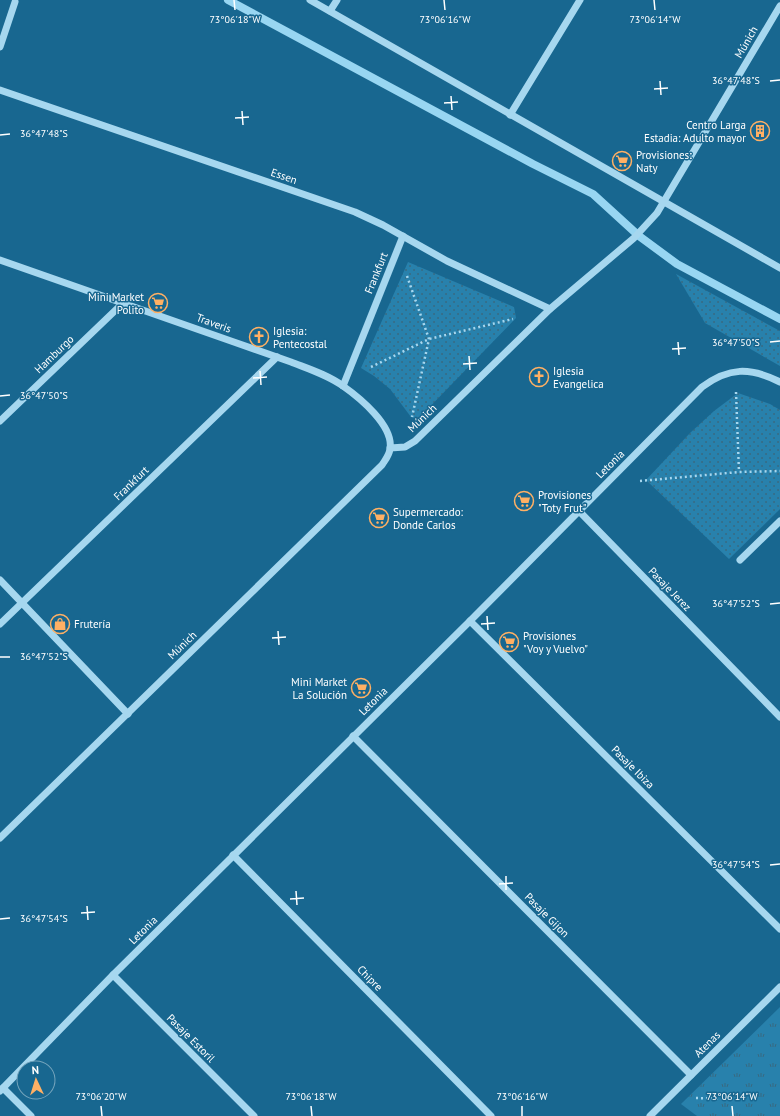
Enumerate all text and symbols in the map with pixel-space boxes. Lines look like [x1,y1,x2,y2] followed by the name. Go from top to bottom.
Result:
[209,13,261,26] text: 73°06'18"W
[419,13,471,26] text: 73°06'16"W
[629,13,681,26] text: 73°06'14"W
[731,24,761,60] street label: Múnich
[712,74,760,87] text: 36°47'48"S
[644,118,746,145] place label: Centro Larga Estadia: Adulto mayor
[749,120,771,142] building icon: Centro Larga Estadia: Adulto mayor
[20,127,68,140] text: 36°47'48"S
[636,148,692,175] place label: Provisiones: Naty
[611,150,633,172] supermarket icon: Provisiones: Naty
[269,165,299,187] street label: Essen
[361,250,391,296] street label: Frankfurt
[88,290,144,317] place label: Mini Market Polito
[147,292,169,314] supermarket icon: Mini Market Polito
[195,310,234,336] street label: Traveris
[273,324,328,351] place label: Iglesia: Pentecostal
[248,326,270,348] church icon: Iglesia: Pentecostal
[31,332,77,376] street label: Hamburgo
[712,336,760,349] text: 36°47'50"S
[553,364,604,391] place label: Iglesia Evangelica
[528,366,550,388] church icon: Iglesia Evangelica
[20,389,68,402] text: 36°47'50"S
[405,401,439,435] street label: Múnich
[593,447,627,481] street label: Letonia
[111,463,152,503] street label: Frankfurt
[538,488,592,515] place label: Provisiones "Toty Frut"
[513,490,535,512] supermarket icon: Provisiones "Toty Frut"
[393,505,464,532] place label: Supermercado: Donde Carlos
[368,507,390,529] supermarket icon: Supermercado: Donde Carlos
[646,564,694,614] street label: Pasaje Jerez
[712,597,760,610] text: 36°47'52"S
[49,613,71,635] shop icon: Frutería
[74,617,111,631] place label: Frutería
[165,628,199,662] street label: Múnich
[523,629,588,656] place label: Provisiones "Voy y Vuelvo"
[498,631,520,653] supermarket icon: Provisiones "Voy y Vuelvo"
[20,650,68,663] text: 36°47'52"S
[291,675,347,702] place label: Mini Market La Solución
[350,677,372,699] supermarket icon: Mini Market La Solución
[356,684,390,718] street label: Letonia
[609,743,657,791] street label: Pasaje Ibiza
[712,858,760,871] text: 36°47'54"S
[522,890,572,940] street label: Pasaje Gijon
[20,912,68,925] text: 36°47'54"S
[126,913,160,947] street label: Letonia
[354,962,386,994] street label: Chipre
[164,1011,219,1066] street label: Pasaje Estoril
[691,1028,723,1060] street label: Atenas
[16,1060,56,1100] north arrow
[31,1063,39,1077] text: N
[75,1090,127,1103] text: 73°06'20"W
[285,1090,337,1103] text: 73°06'18"W
[496,1090,548,1103] text: 73°06'16"W
[706,1090,758,1103] text: 73°06'14"W

